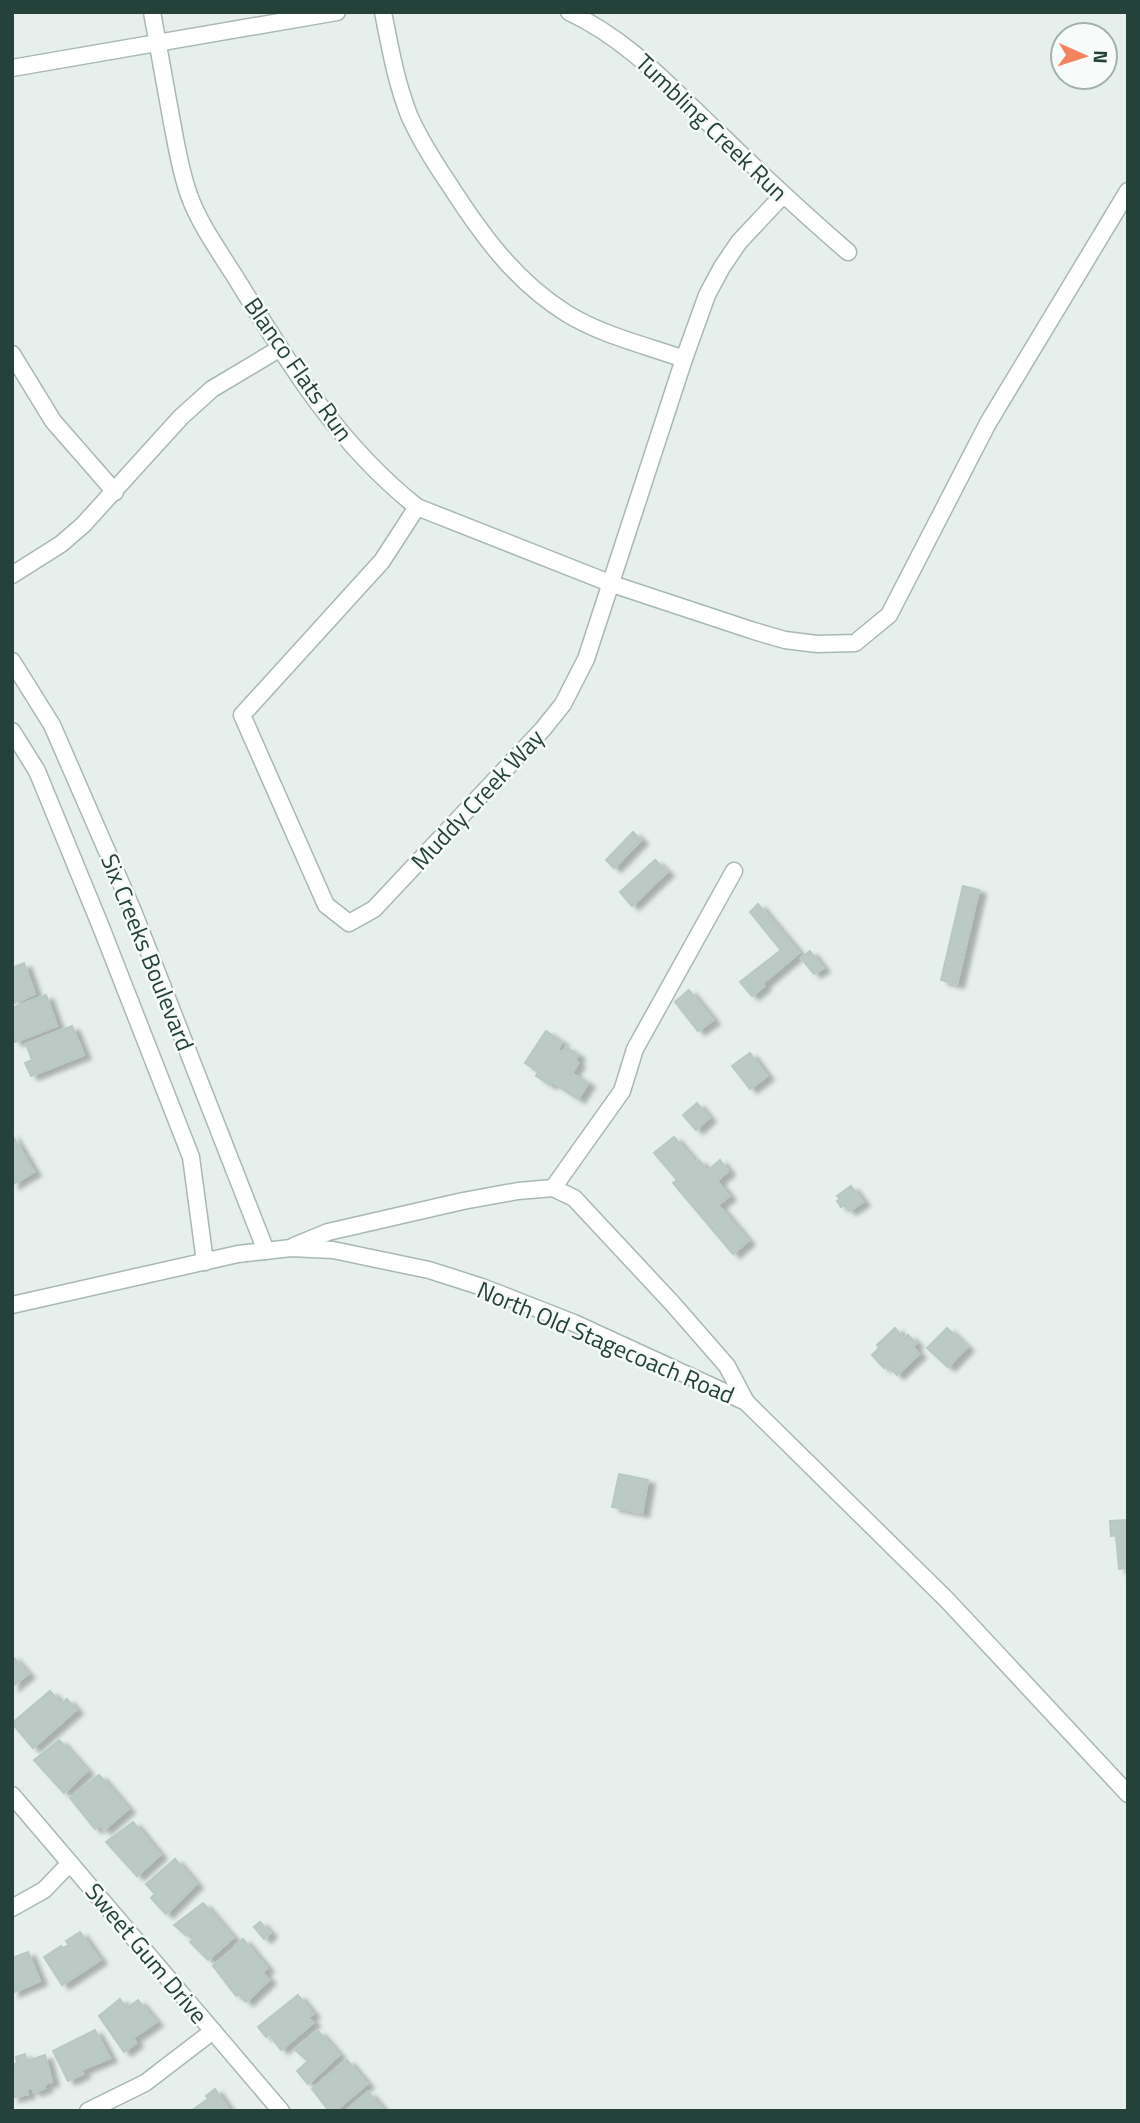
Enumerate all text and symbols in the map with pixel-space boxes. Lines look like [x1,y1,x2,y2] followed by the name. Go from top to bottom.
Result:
[1049,21,1119,91] north arrow
[628,45,796,209] street label: Tumbling Creek Run
[1087,50,1116,64] text: N
[236,289,362,449] street label: Blanco Flats Run
[402,720,552,878] street label: Muddy Creek Way
[92,848,204,1056] street label: Six Creeks Boulevard
[472,1271,740,1413] street label: North Old Stagecoach Road
[77,1875,217,2031] street label: Sweet Gum Drive

